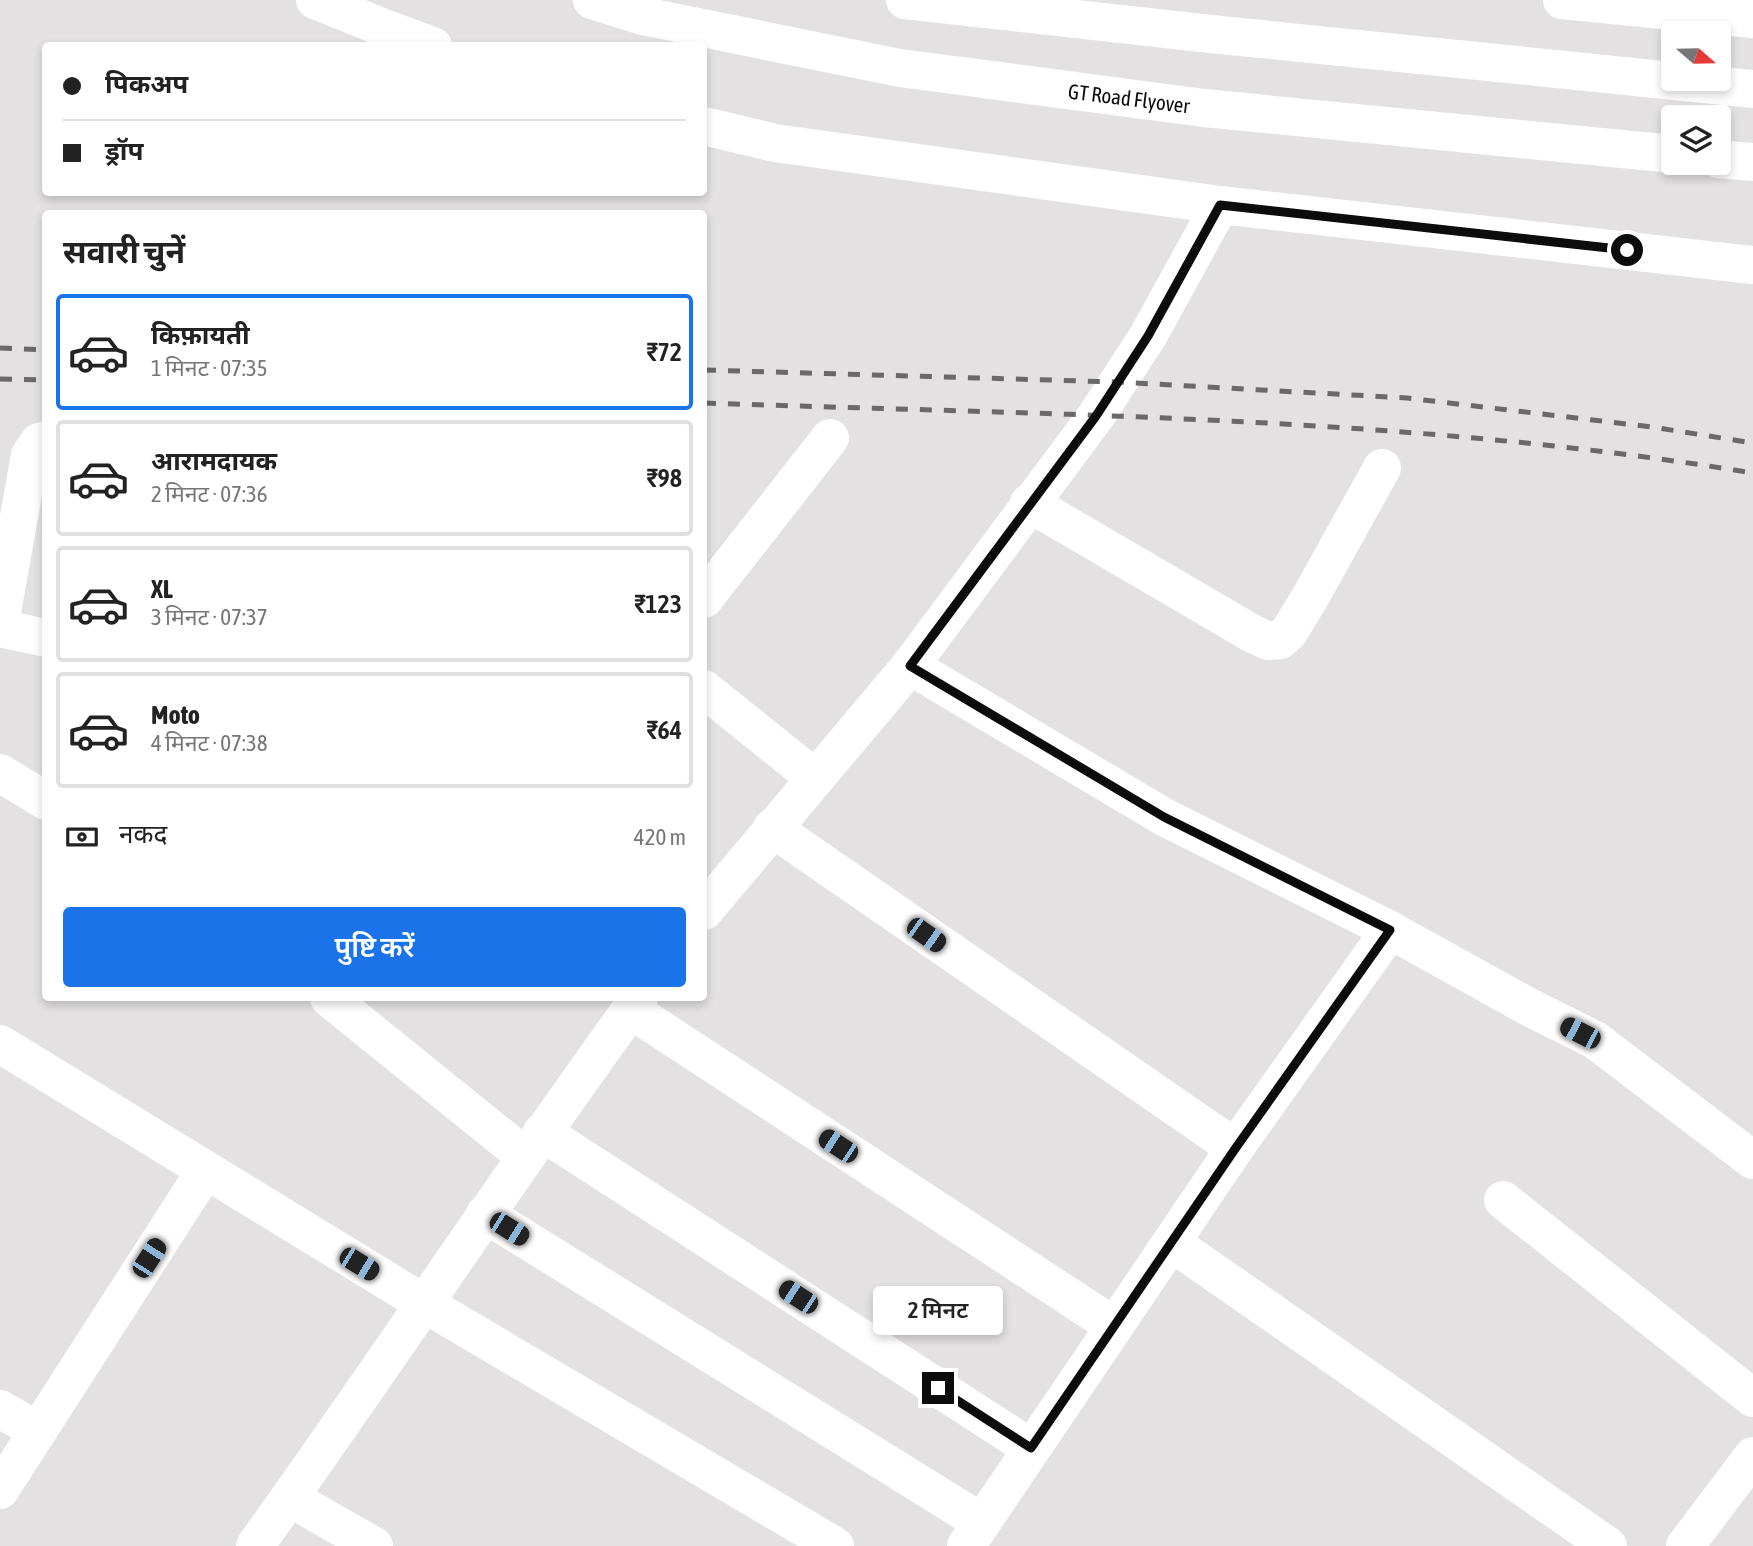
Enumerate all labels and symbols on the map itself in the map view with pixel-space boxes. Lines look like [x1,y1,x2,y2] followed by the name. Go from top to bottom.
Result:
[1661,21,1731,91] north arrow
[1067,79,1192,117] street label: GT Road Flyover
[1611,234,1643,266] route start
[903,914,950,956] car
[1557,1014,1604,1052] car
[815,1126,862,1166] car
[486,1209,533,1249] car
[129,1235,170,1281] car
[336,1244,383,1284] car
[775,1277,822,1317] car
[873,1286,1003,1336] callout: 2 मिनट
[922,1372,954,1404] route end

